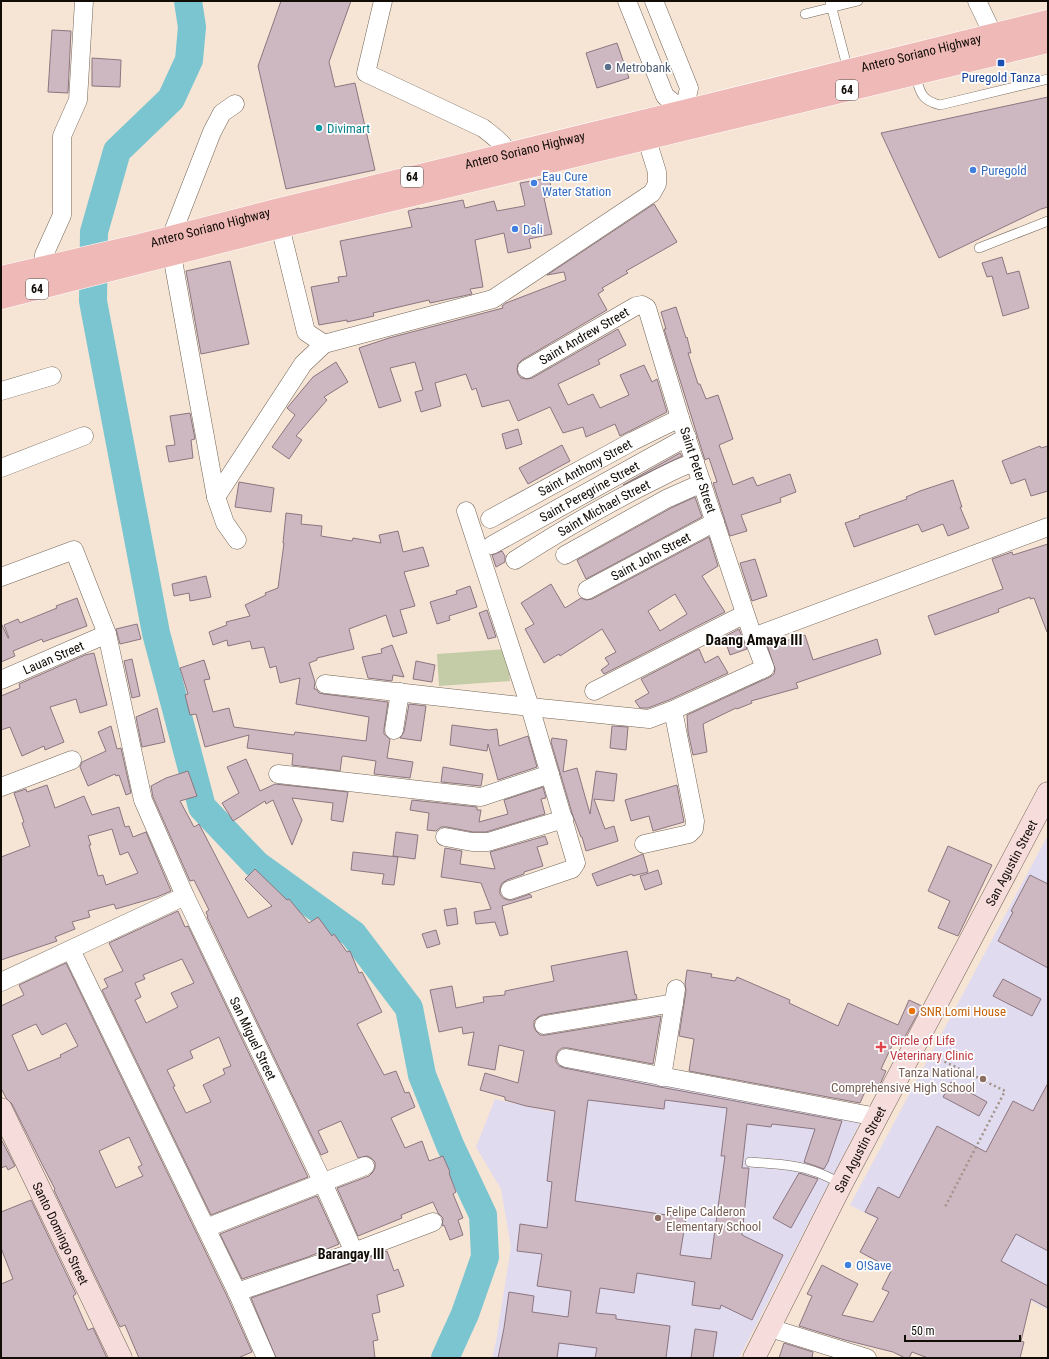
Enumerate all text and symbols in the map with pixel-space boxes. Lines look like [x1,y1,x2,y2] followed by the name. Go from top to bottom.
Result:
[859,30,983,74] street label: Antero Soriano Highway
[996,58,1006,68] marker: Puregold Tanza
[616,60,671,75] place label: Metrobank
[603,62,613,72] marker: Metrobank
[961,70,1041,85] place label: Puregold Tanza
[836,80,858,100] road number: 64
[327,121,370,136] place label: Divimart
[314,123,324,133] marker: Divimart
[463,128,587,171] street label: Antero Soriano Highway
[981,163,1027,178] place label: Puregold
[968,165,978,175] marker: Puregold
[401,167,423,187] road number: 64
[542,169,611,199] place label: Eau Cure Water Station
[529,178,539,188] marker: Eau Cure Water Station
[149,204,272,250] street label: Antero Soriano Highway
[523,222,543,237] place label: Dali
[510,224,520,234] marker: Dali
[26,279,48,299] road number: 64
[536,304,632,368] street label: Saint Andrew Street
[677,425,719,515] street label: Saint Peter Street
[535,436,635,499] street label: Saint Anthony Street
[537,458,642,525] street label: Saint Peregrine Street
[555,476,652,539] street label: Saint Michael Street
[608,529,693,583] street label: Saint John Street
[706,631,802,649] district label: Daang Amaya III
[21,637,86,677] street label: Lauan Street
[982,817,1040,908] street label: San Agustin Street
[227,994,280,1082] street label: San Miguel Street
[920,1004,1006,1019] place label: SNR Lomi House
[907,1006,917,1016] marker: SNR Lomi House
[890,1033,974,1063] place label: Circle of Life Veterinary Clinic
[875,1041,887,1053] marker: Circle of Life Veterinary Clinic
[831,1065,975,1095] place label: Tanza National Comprehensive High School
[978,1074,988,1084] marker: Tanza National Comprehensive High School
[831,1104,889,1195] street label: San Agustin Street
[30,1180,92,1287] street label: Santo Domingo Street
[666,1204,761,1234] place label: Felipe Calderon Elementary School
[653,1213,663,1223] marker: Felipe Calderon Elementary School
[318,1246,384,1262] district label: Barangay III
[856,1258,891,1273] place label: O!Save
[843,1260,853,1270] marker: O!Save
[905,1317,1020,1343] scale bar
[911,1324,935,1338] text: 50 m

